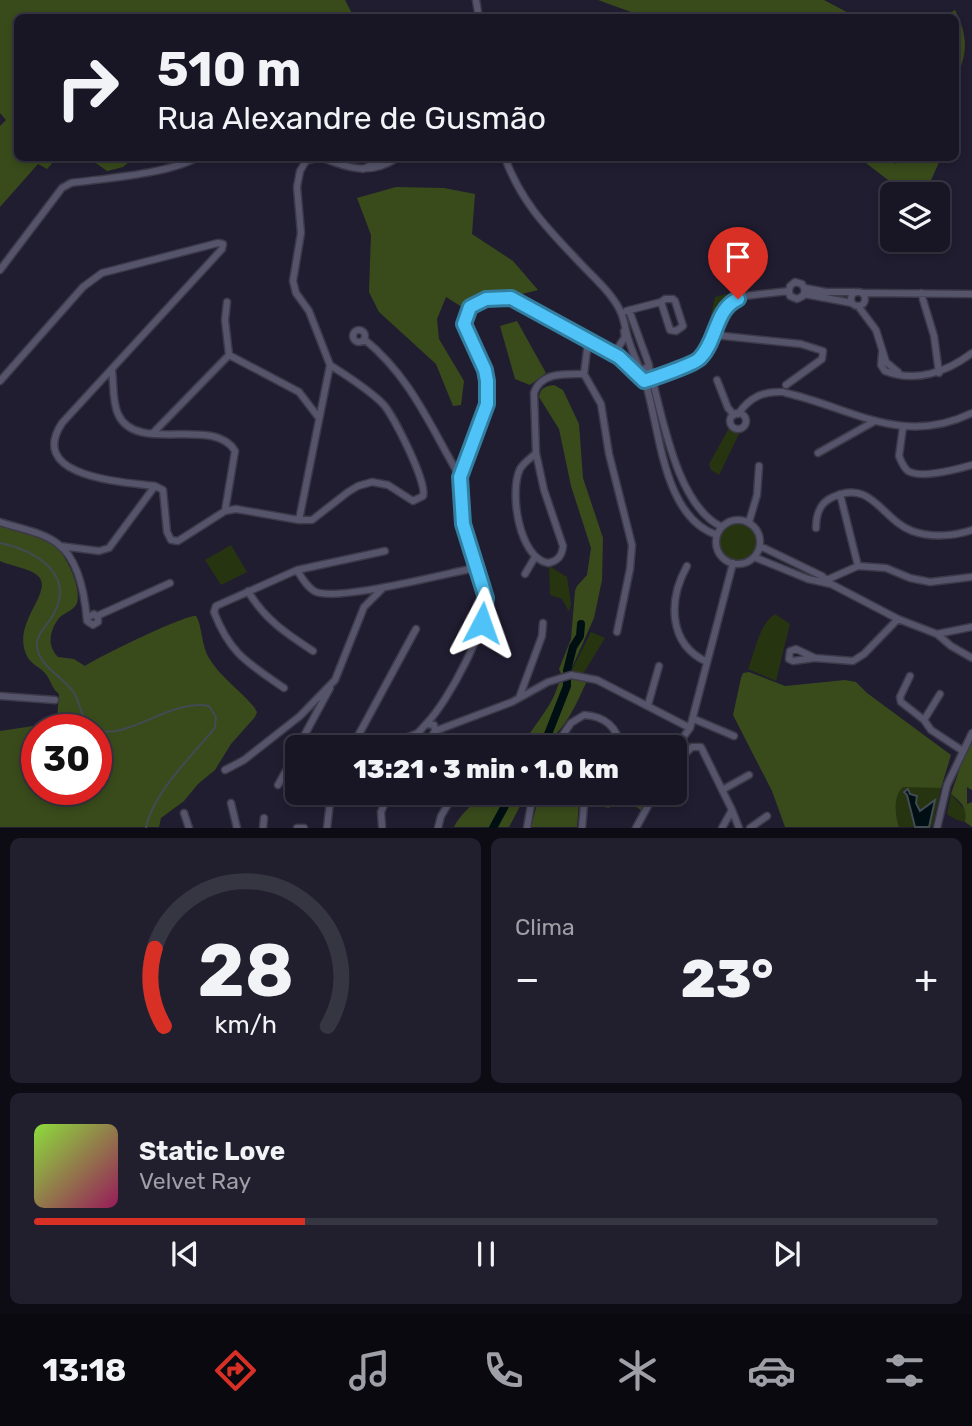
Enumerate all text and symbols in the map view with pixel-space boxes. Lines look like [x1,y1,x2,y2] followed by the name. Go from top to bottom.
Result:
[157,40,301,98] text: 510 m
[42,42,133,133] icon: right
[157,99,546,137] text: Rua Alexandre de Gusmão
[880,182,950,252] map controls
[880,182,950,252] button: layers
[708,227,768,299] pin
[719,238,757,276] icon: arrive
[445,586,519,660] position arrow
[21,714,112,805] speed limit sign: 30
[353,754,619,785] text: 13:21 · 3 min · 1.0 km
[515,913,575,941] text: Clima
[197,929,294,1015] text: 28
[681,948,773,1010] text: 23°
[515,956,540,1002] text: −
[914,956,938,1002] text: +
[214,1010,277,1039] text: km/h
[139,1136,285,1167] text: Static Love
[139,1167,251,1195] text: Velvet Ray
[166,1235,204,1273] icon: previous
[467,1235,505,1273] icon: pause
[768,1235,806,1273] icon: next
[211,1346,260,1395] icon: directions
[345,1346,394,1395] icon: music
[479,1346,528,1395] icon: phone
[613,1346,662,1395] icon: climate
[747,1346,796,1395] icon: car
[880,1346,929,1395] icon: filters
[42,1351,126,1389] text: 13:18

